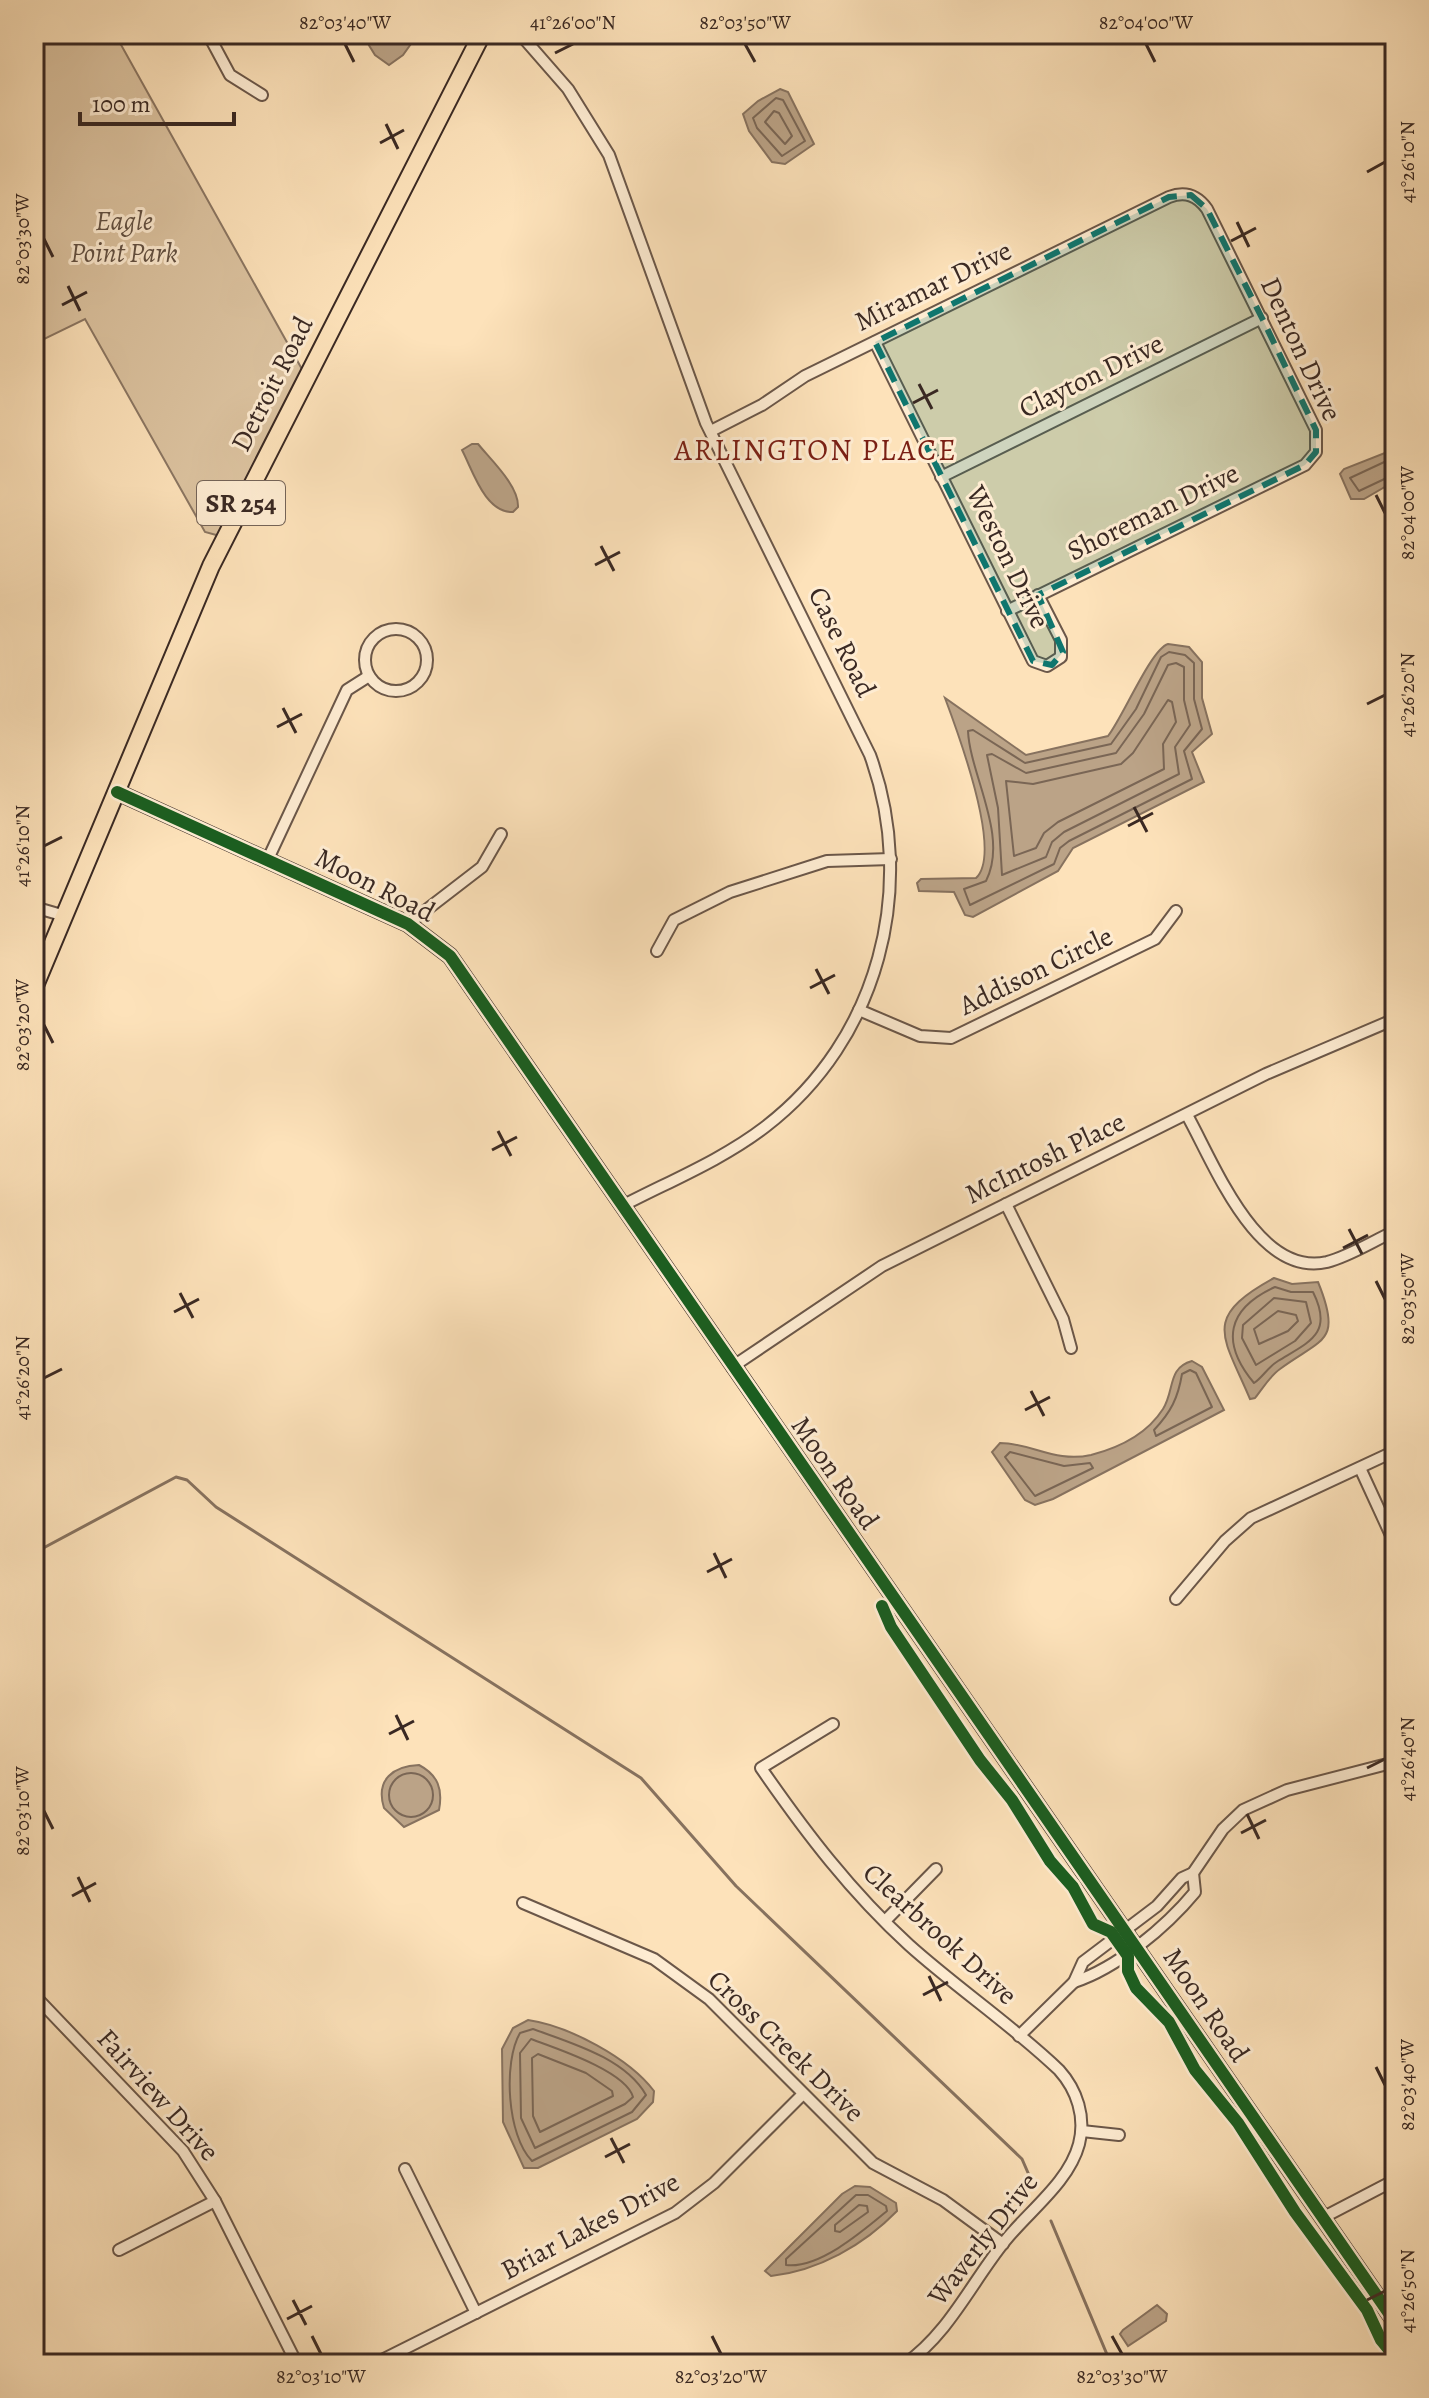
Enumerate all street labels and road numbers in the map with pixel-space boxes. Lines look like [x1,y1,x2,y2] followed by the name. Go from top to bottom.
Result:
[848,232,1018,340] street label: Miramar Drive
[1251,271,1351,427] street label: Denton Drive
[222,309,323,458] street label: Detroit Road
[1012,325,1170,427] street label: Clayton Drive
[1061,454,1245,570] street label: Shoreman Drive
[957,478,1059,635] street label: Weston Drive
[197,481,285,525] road number: SR 254
[799,581,885,704] street label: Case Road
[308,839,442,932] street label: Moon Road
[952,917,1119,1025] street label: Addison Circle
[959,1103,1131,1213] street label: McIntosh Place
[782,1409,888,1538] street label: Moon Road
[855,1854,1025,2014] street label: Clearbrook Drive
[1154,1940,1259,2070] street label: Moon Road
[699,1961,873,2131] street label: Cross Creek Drive
[88,2021,228,2169] street label: Fairview Drive
[494,2163,686,2289] street label: Briar Lakes Drive
[918,2165,1047,2314] street label: Waverly Drive

